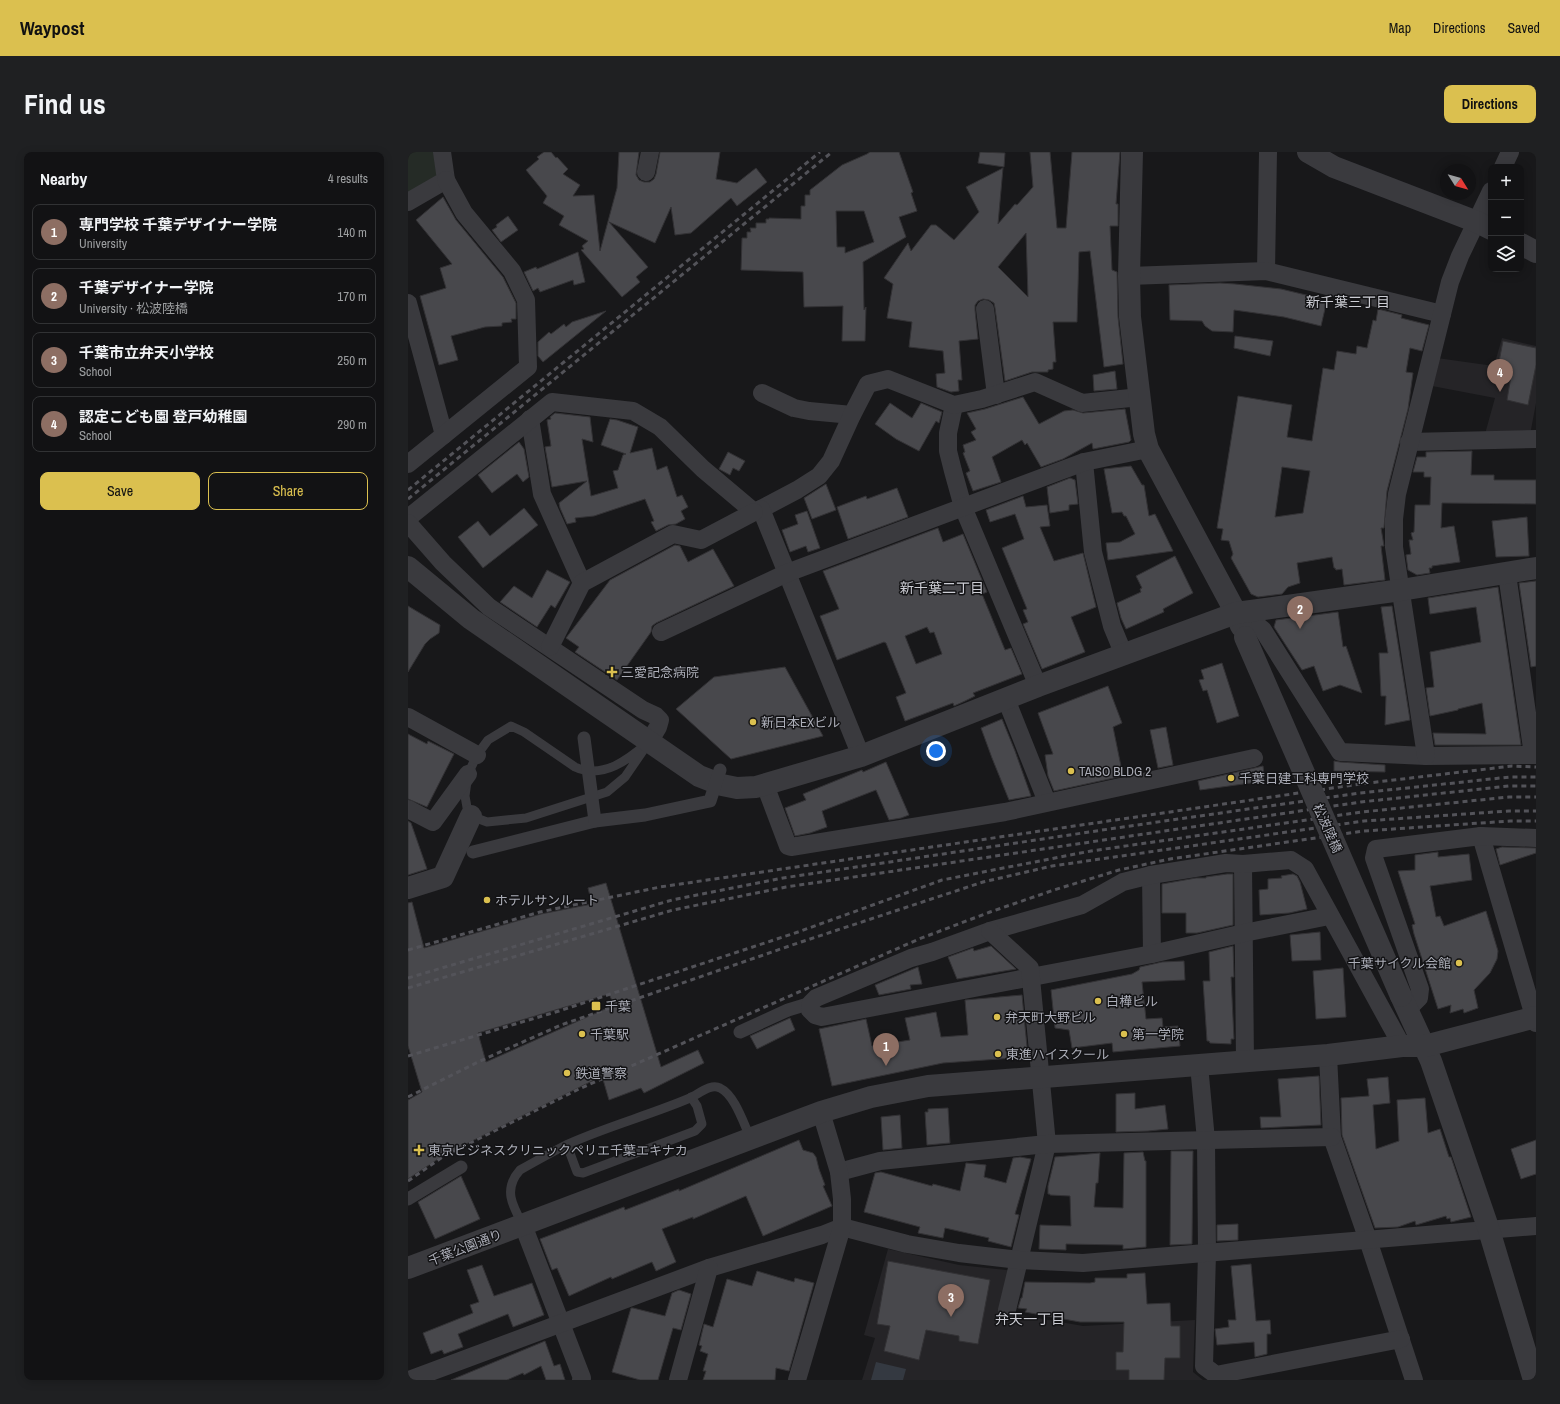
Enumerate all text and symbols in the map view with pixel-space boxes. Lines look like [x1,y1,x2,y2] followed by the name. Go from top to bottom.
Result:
[20,15,84,41] text: Waypost
[1389,19,1411,37] text: Map
[1433,19,1485,37] text: Directions
[1507,19,1540,37] text: Saved
[24,85,106,123] text: Find us
[1444,85,1536,123] button: Directions
[1440,164,1476,200] north arrow
[1488,164,1524,272] map controls
[1488,164,1524,200] button: +
[40,167,87,190] text: Nearby
[328,170,368,187] text: 4 results
[1488,200,1524,236] button: −
[79,214,277,235] text: 専門学校 千葉デザイナー学院
[51,224,57,241] text: 1
[337,224,367,241] text: 140 m
[79,235,127,252] text: University
[1488,236,1524,272] button: layers
[79,277,214,298] text: 千葉デザイナー学院
[51,288,57,305] text: 2
[337,288,367,305] text: 170 m
[1306,293,1390,311] district label: 新千葉三丁目
[79,300,188,317] text: University · 松波陸橋
[79,342,214,363] text: 千葉市立弁天小学校
[51,352,57,369] text: 3
[337,352,367,369] text: 250 m
[1487,359,1513,392] pin: 4
[79,363,112,380] text: School
[79,406,247,427] text: 認定こども園 登戸幼稚園
[51,416,57,433] text: 4
[337,416,367,433] text: 290 m
[79,427,112,444] text: School
[40,472,200,510] button: Save
[208,472,368,510] button: Share
[900,579,984,597] district label: 新千葉二丁目
[1287,596,1313,629] pin: 2
[621,664,699,681] place label: 三愛記念病院
[606,666,618,678] marker: 三愛記念病院
[761,714,840,731] place label: 新日本EXビル
[748,717,758,727] marker: 新日本EXビル
[926,741,946,761] your location
[1079,763,1151,780] place label: TAISO BLDG 2
[1066,766,1076,776] marker: TAISO BLDG 2
[1239,770,1369,787] place label: 千葉日建工科専門学校
[1226,773,1236,783] marker: 千葉日建工科専門学校
[1309,801,1346,855] street label: 松波陸橋
[495,892,599,909] place label: ホテルサンルート
[482,895,492,905] marker: ホテルサンルート
[1348,955,1451,972] place label: 千葉サイクル会館
[1454,958,1464,968] marker: 千葉サイクル会館
[1106,993,1158,1010] place label: 白樺ビル
[1093,996,1103,1006] marker: 白樺ビル
[605,998,631,1015] place label: 千葉
[590,1000,602,1012] marker: 千葉
[1005,1009,1096,1026] place label: 弁天町大野ビル
[992,1012,1002,1022] marker: 弁天町大野ビル
[590,1026,629,1043] place label: 千葉駅
[1132,1026,1184,1043] place label: 第一学院
[577,1029,587,1039] marker: 千葉駅
[1119,1029,1129,1039] marker: 第一学院
[873,1033,899,1066] pin: 1
[1006,1046,1109,1063] place label: 東進ハイスクール
[993,1049,1003,1059] marker: 東進ハイスクール
[575,1065,627,1082] place label: 鉄道警察
[562,1068,572,1078] marker: 鉄道警察
[428,1142,688,1159] place label: 東京ビジネスクリニックペリエ千葉エキナカ
[413,1144,425,1156] marker: 東京ビジネスクリニックペリエ千葉エキナカ
[426,1226,505,1269] street label: 千葉公園通り
[938,1284,964,1317] pin: 3
[995,1310,1065,1328] district label: 弁天一丁目

